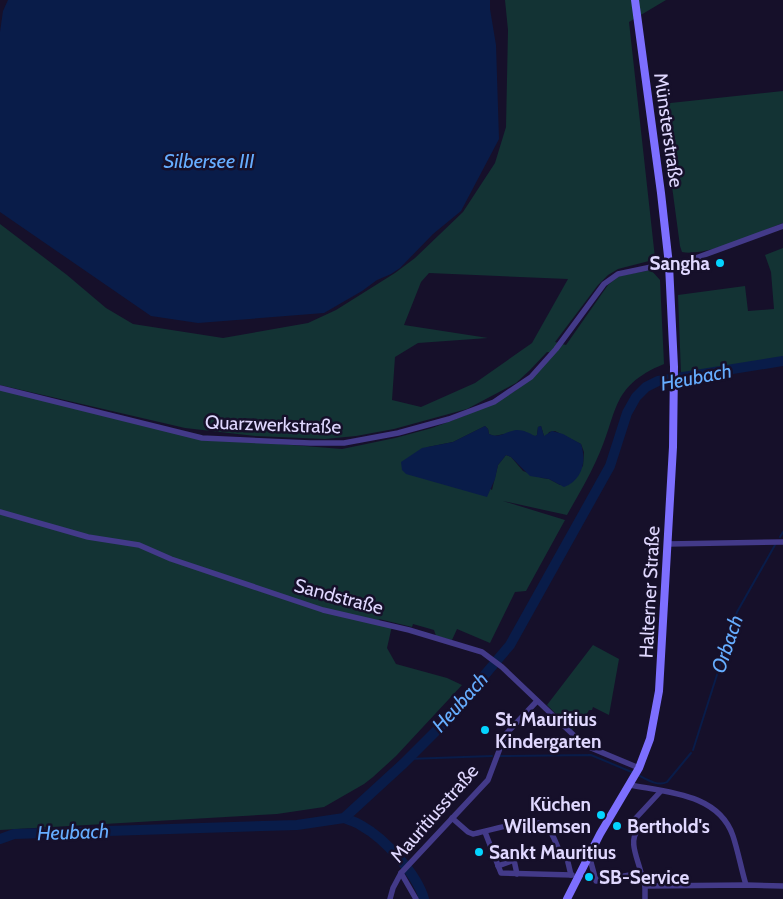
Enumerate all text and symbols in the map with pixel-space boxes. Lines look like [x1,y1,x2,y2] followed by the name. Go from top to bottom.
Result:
[649,71,688,189] street label: Münsterstraße
[164,149,254,173] water label: Silbersee III
[650,252,711,275] place label: Sangha
[714,257,726,269] marker: Sangha
[658,358,734,396] water label: Heubach
[204,411,342,438] street label: Quarzwerkstraße
[635,525,664,659] street label: Halterner Straße
[292,574,386,619] street label: Sandstraße
[706,612,748,676] water label: Orbach
[427,667,493,737] water label: Heubach
[495,708,601,753] place label: St. Mauritius Kindergarten
[479,724,491,736] marker: St. Mauritius Kindergarten
[385,759,483,867] street label: Mauritiusstraße
[504,793,591,838] place label: Küchen Willemsen
[595,809,607,821] marker: Küchen Willemsen
[627,815,710,838] place label: Berthold's
[37,819,109,845] water label: Heubach
[611,820,623,832] marker: Berthold's
[489,841,616,864] place label: Sankt Mauritius
[473,846,485,858] marker: Sankt Mauritius
[599,866,689,889] place label: SB-Service
[583,871,595,883] marker: SB-Service

